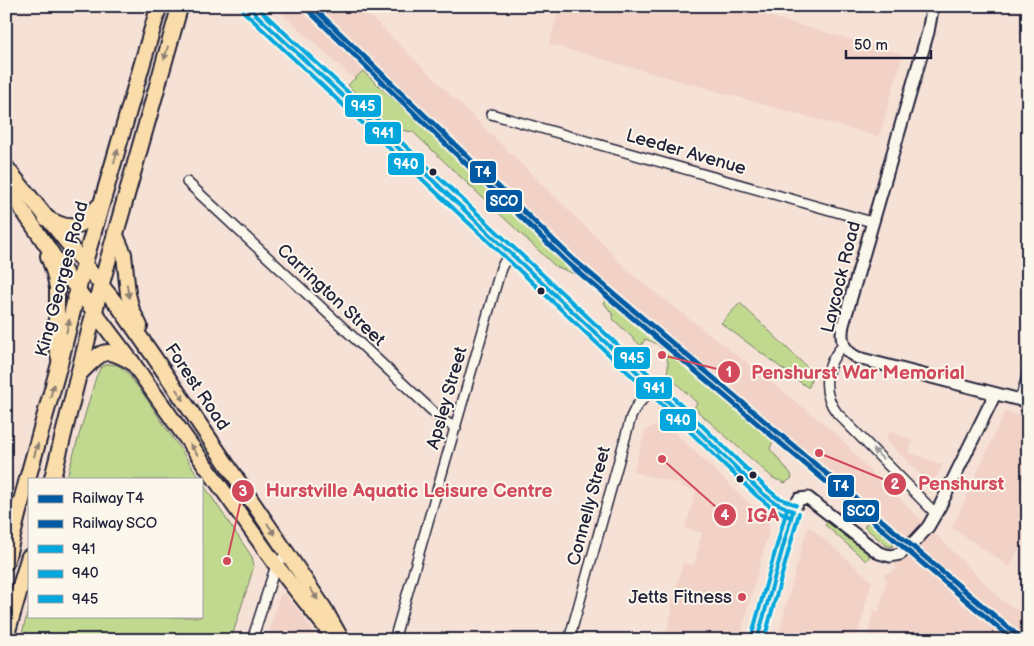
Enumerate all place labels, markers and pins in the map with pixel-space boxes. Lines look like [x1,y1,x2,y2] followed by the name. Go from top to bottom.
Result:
[428,167,438,177] unlabelled marker
[536,286,546,296] unlabelled marker
[716,355,975,389] callout: Penshurst War Memorial
[883,467,1014,501] callout: Penshurst
[748,470,758,480] unlabelled marker
[231,474,562,508] callout: Hurstville Aquatic Leisure Centre
[735,474,745,484] unlabelled marker
[712,498,789,532] callout: IGA
[629,587,732,608] place label: Jetts Fitness
[736,591,748,603] marker: Jetts Fitness

